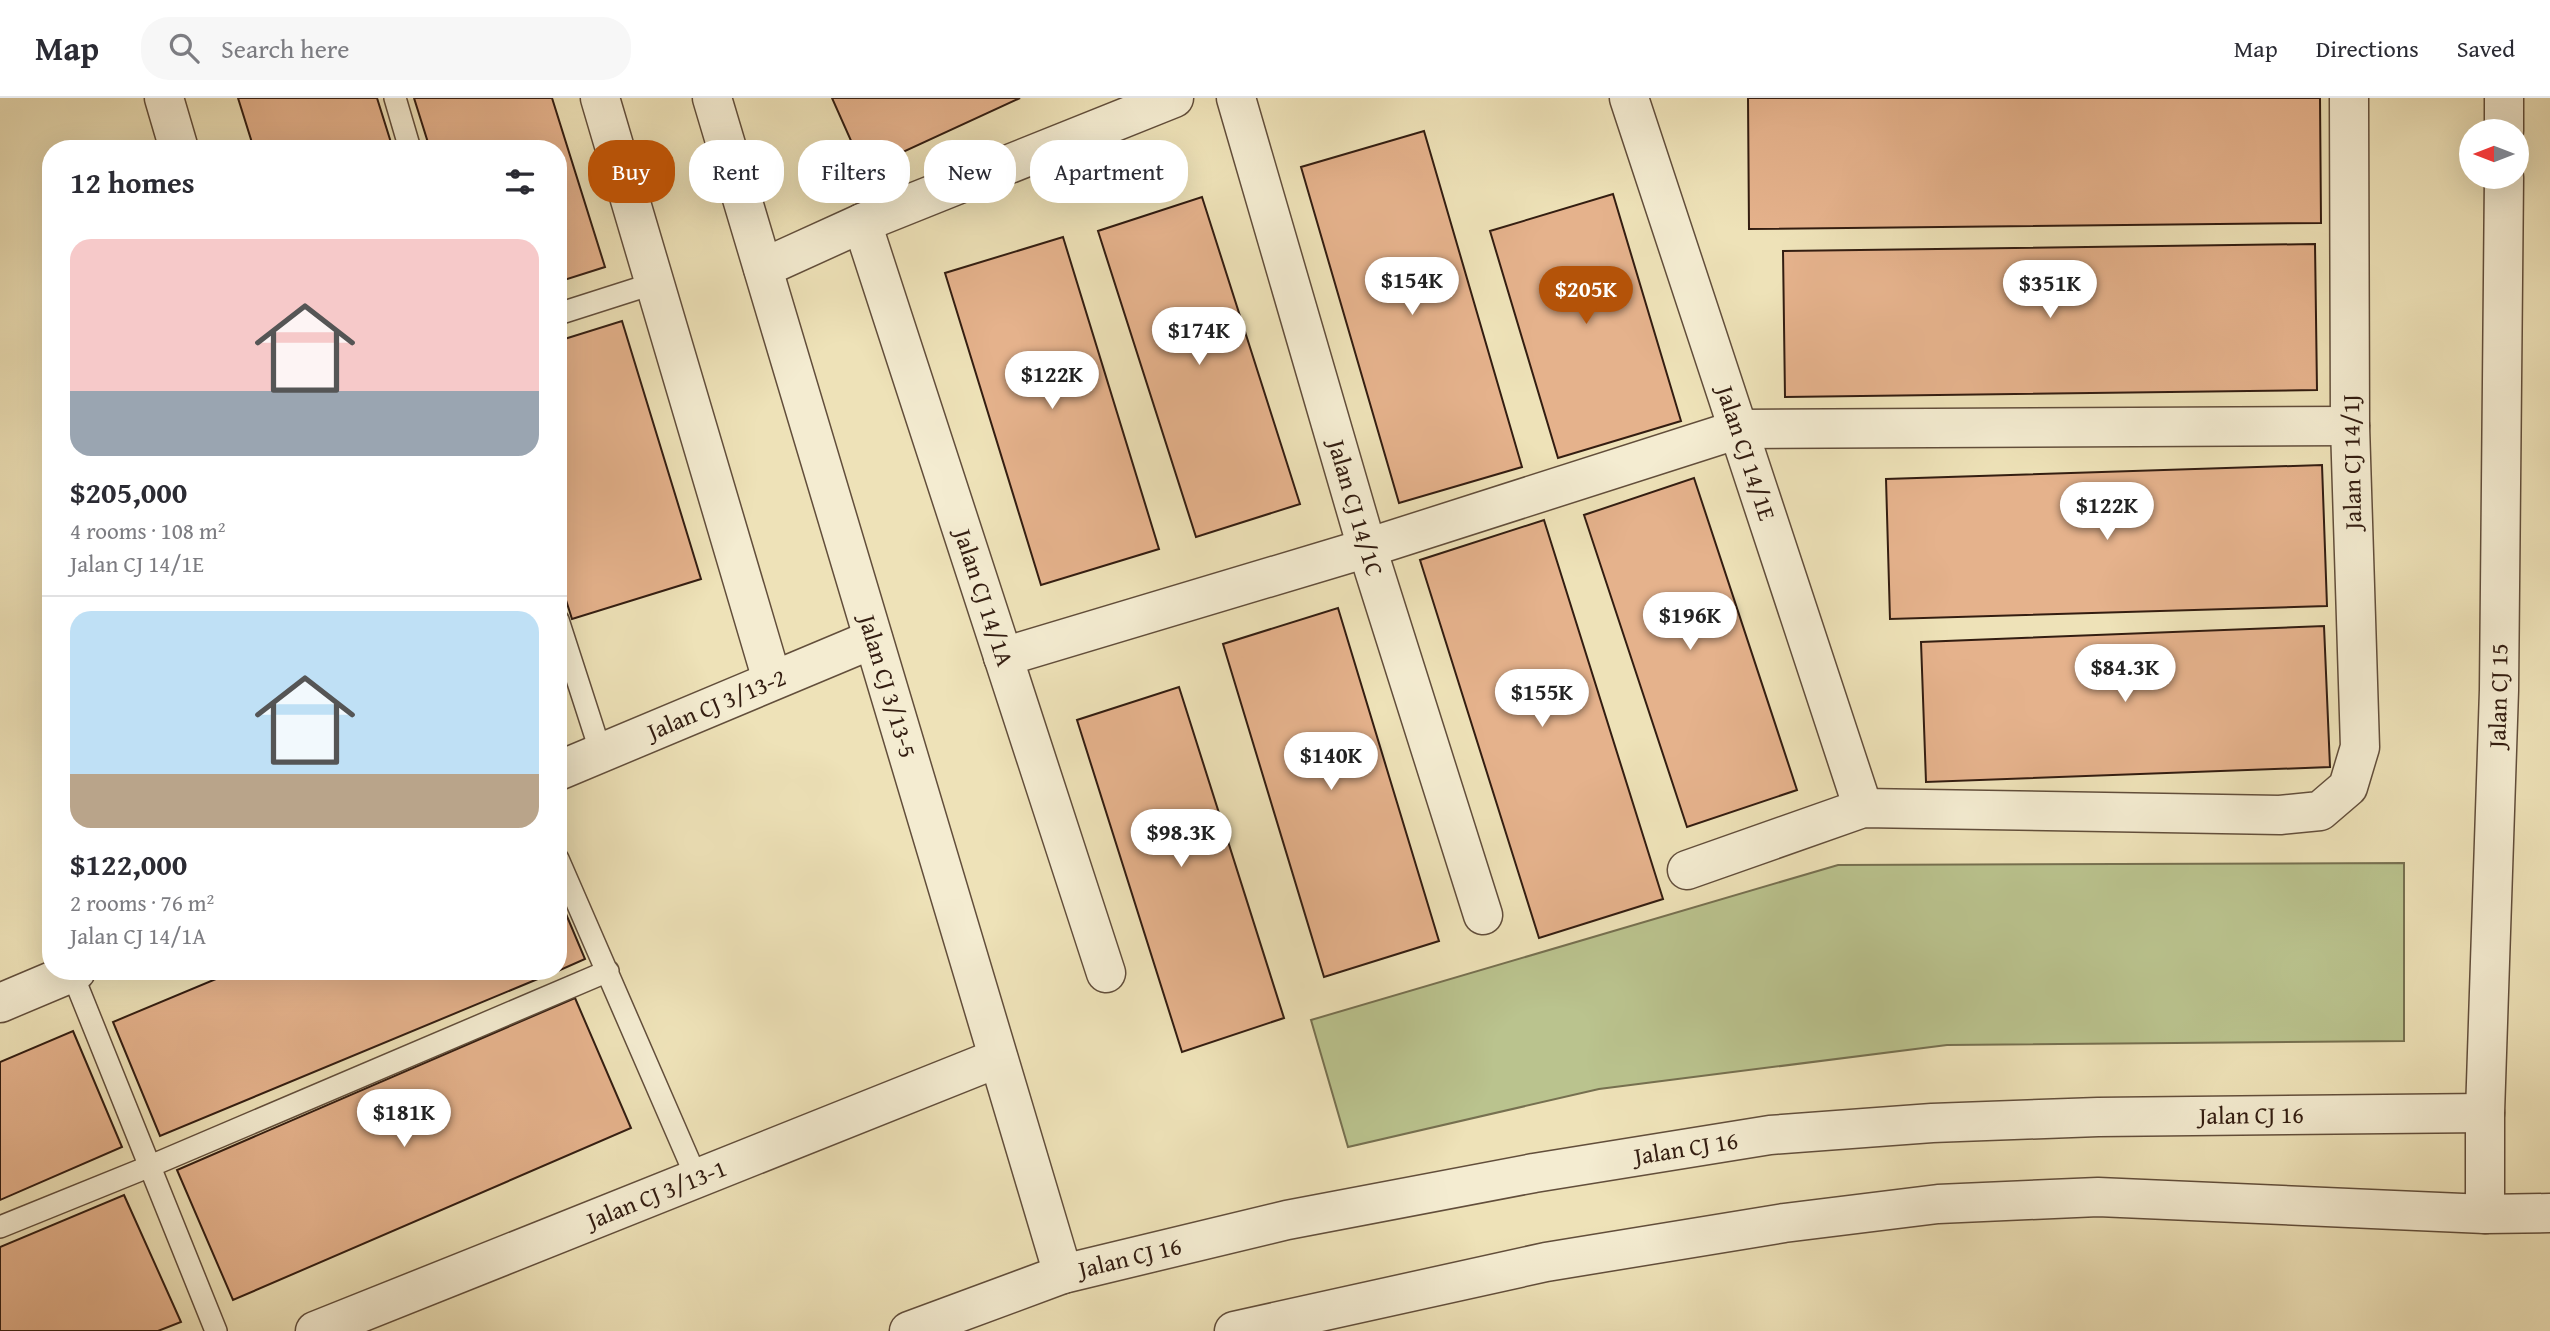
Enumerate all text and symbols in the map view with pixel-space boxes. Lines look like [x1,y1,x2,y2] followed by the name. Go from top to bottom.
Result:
[141,17,631,80] search box
[35,24,99,72] text: Map
[165,29,203,67] icon: search
[221,29,349,68] text: Search here
[2234,31,2278,66] text: Map
[2316,31,2419,66] text: Directions
[2457,31,2515,66] text: Saved
[2459,119,2529,189] north arrow
[2459,119,2529,189] map controls
[588,140,675,203] chip: Buy
[689,140,784,203] chip: Rent
[798,140,910,203] chip: Filters
[924,140,1016,203] chip: New
[1030,140,1188,203] chip: Apartment
[70,160,195,204] text: 12 homes
[501,163,539,201] icon: filters
[1363,258,1461,317] pin: $154K
[2001,260,2099,320] pin: $351K
[1381,263,1443,296] text: $154K
[1537,266,1635,326] pin: $205K
[2019,266,2081,299] text: $351K
[1555,272,1617,305] text: $205K
[242,285,368,411] icon: home
[1150,308,1248,367] pin: $174K
[1168,313,1230,346] text: $174K
[1003,352,1101,411] pin: $122K
[1021,357,1083,390] text: $122K
[1707,378,1785,525] street label: Jalan CJ 14/1E
[2333,394,2370,533] street label: Jalan CJ 14/1J
[1319,432,1393,580] street label: Jalan CJ 14/1C
[70,470,187,514] text: $205,000
[2058,482,2156,542] pin: $122K
[2076,488,2138,521] text: $122K
[70,514,225,547] text: 4 rooms · 108 m²
[945,522,1023,671] street label: Jalan CJ 14/1A
[70,547,204,580] text: Jalan CJ 14/1E
[1641,592,1739,652] pin: $196K
[1659,598,1721,631] text: $196K
[849,608,926,762] street label: Jalan CJ 3/13-5
[2479,643,2516,752] street label: Jalan CJ 15
[2068,644,2182,704] pin: $84.3K
[2091,650,2159,683] text: $84.3K
[242,657,368,783] icon: home
[639,659,791,750] street label: Jalan CJ 3/13-2
[1493,670,1591,729] pin: $155K
[1511,675,1573,708] text: $155K
[1282,732,1380,792] pin: $140K
[1300,738,1362,771] text: $140K
[1124,810,1238,869] pin: $98.3K
[1147,815,1215,848] text: $98.3K
[70,842,187,886] text: $122,000
[70,886,214,919] text: 2 rooms · 76 m²
[70,919,206,952] text: Jalan CJ 14/1A
[355,1090,453,1149] pin: $181K
[373,1095,435,1128] text: $181K
[2196,1097,2304,1133] street label: Jalan CJ 16
[1628,1122,1740,1174] street label: Jalan CJ 16
[579,1150,732,1239] street label: Jalan CJ 3/13-1
[1072,1228,1185,1287] street label: Jalan CJ 16

